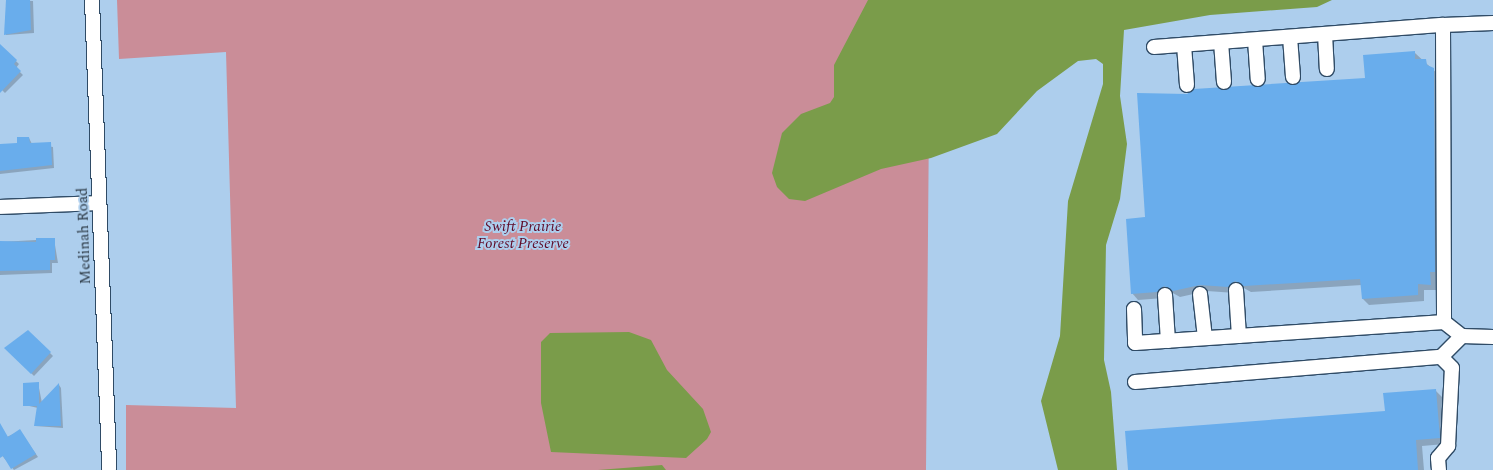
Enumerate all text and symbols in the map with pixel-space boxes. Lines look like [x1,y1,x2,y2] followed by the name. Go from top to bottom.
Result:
[73,187,95,285] street label: Medinah Road
[477,217,569,252] park label: Swift Prairie Forest Preserve

